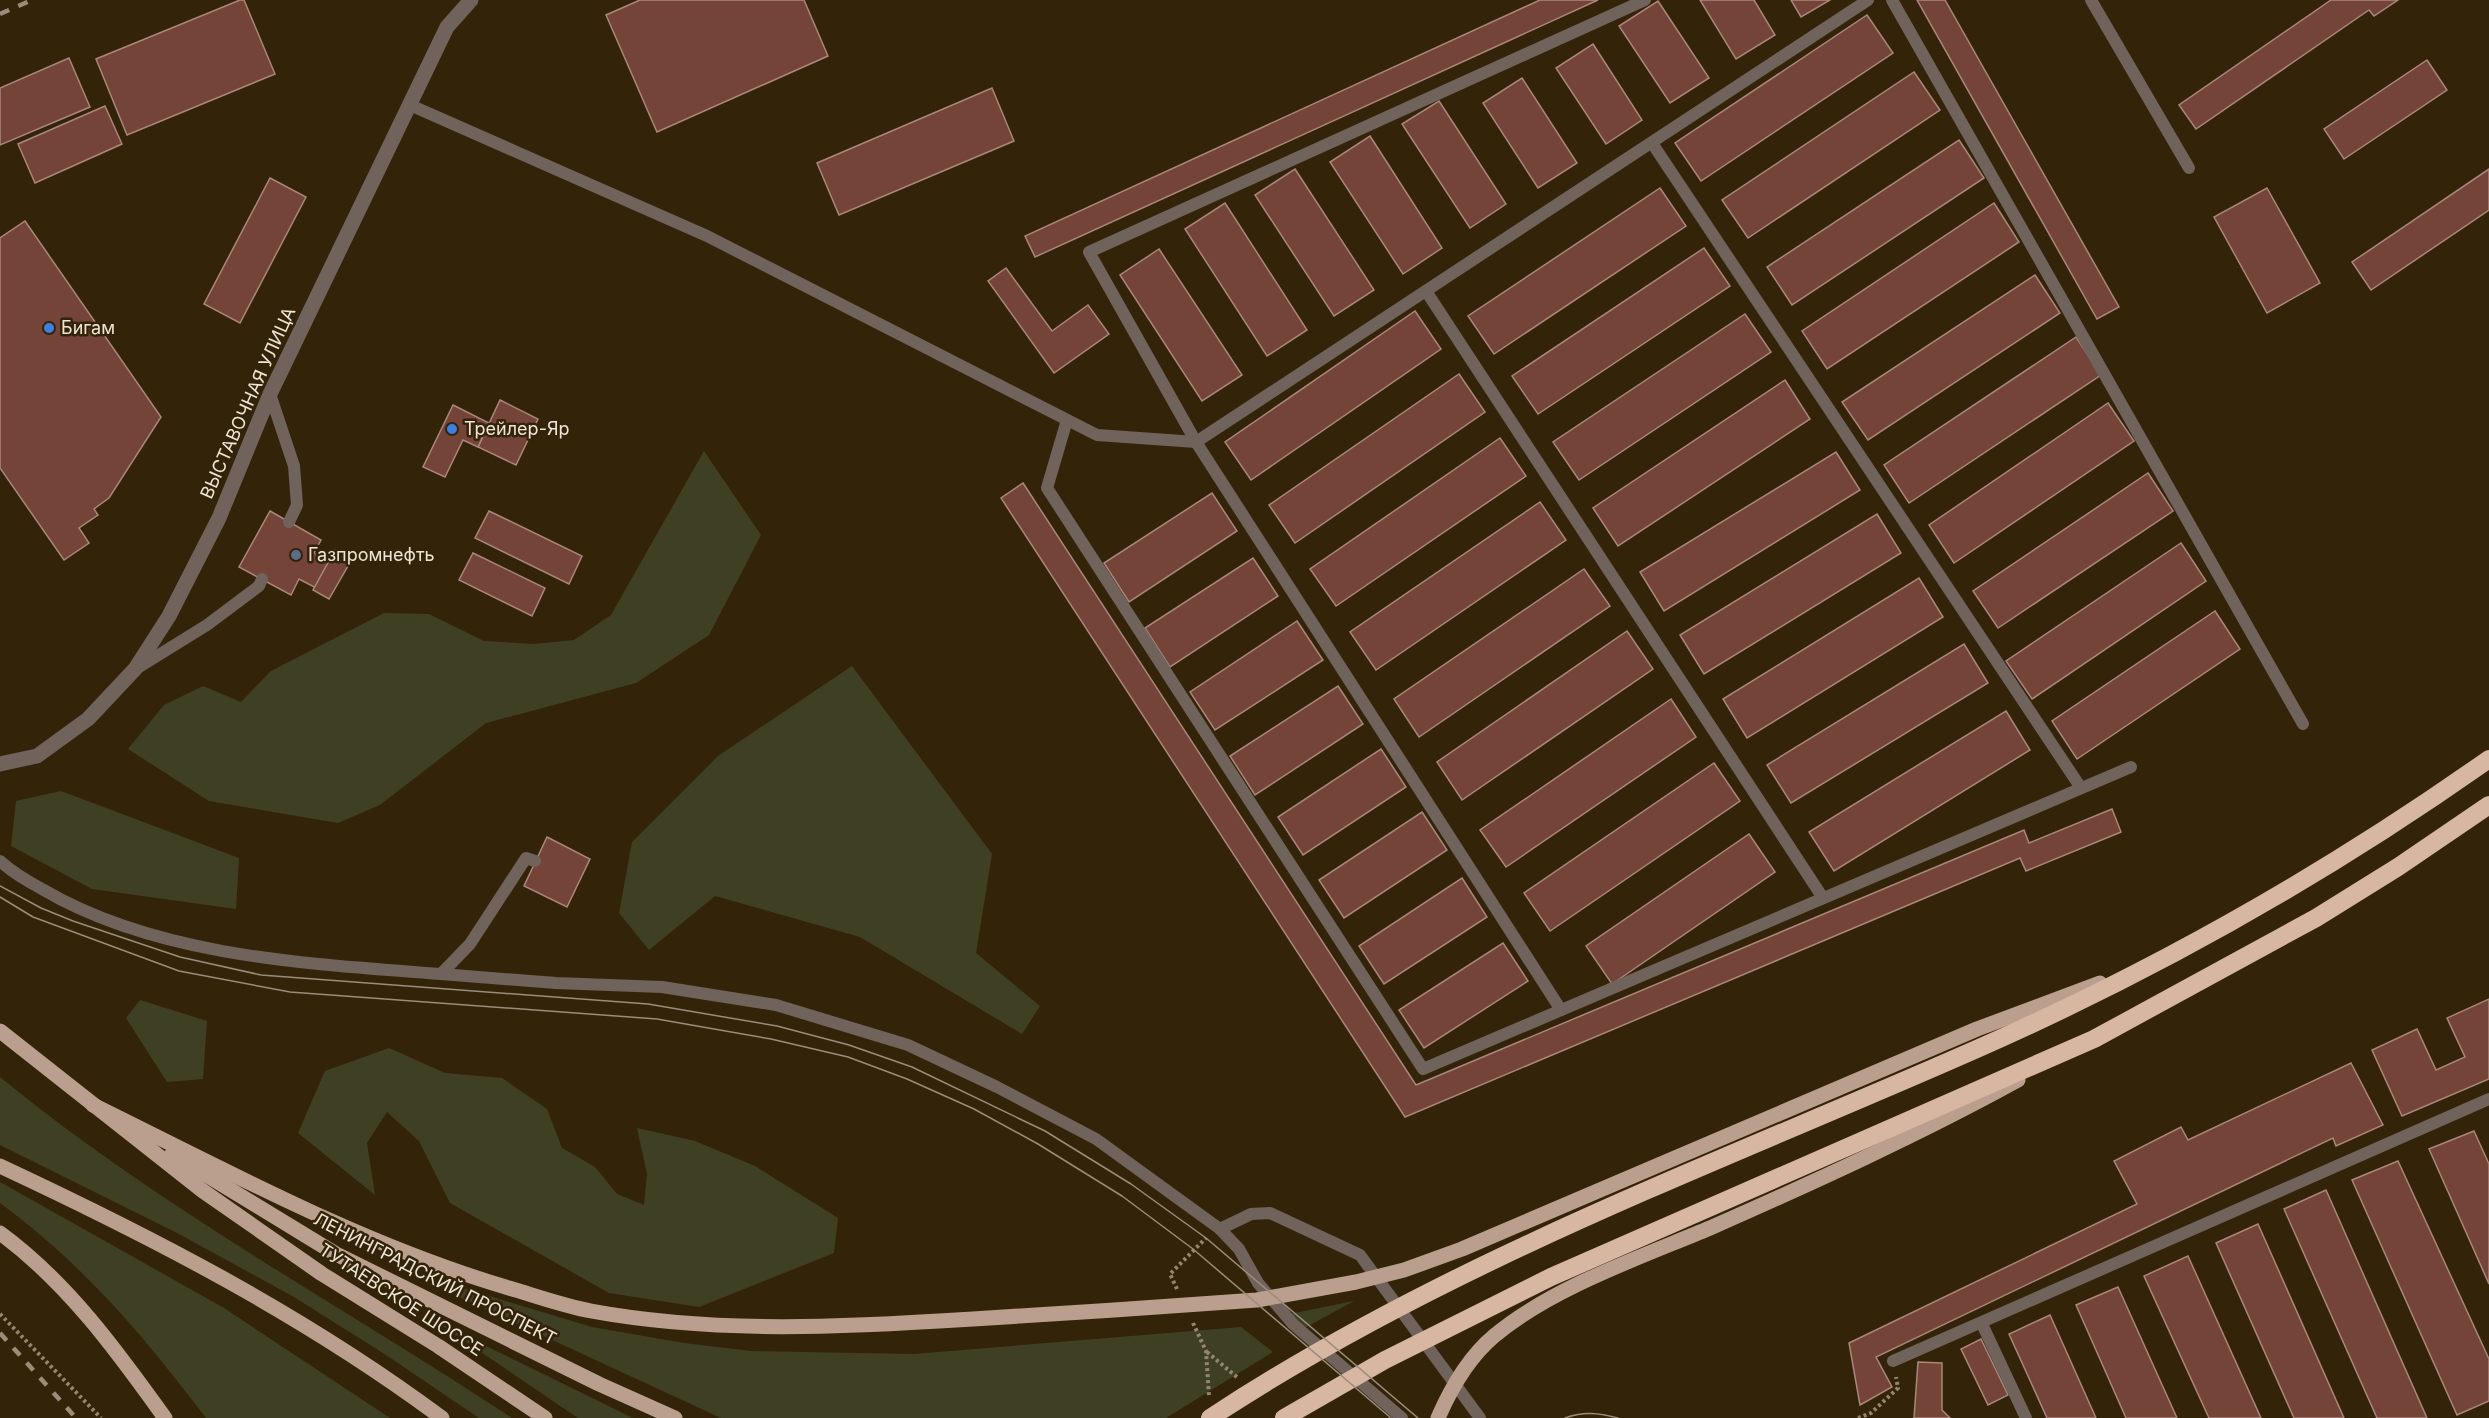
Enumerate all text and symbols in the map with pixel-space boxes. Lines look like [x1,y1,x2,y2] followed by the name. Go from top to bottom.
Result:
[196,304,299,502] street label: ВЫСТАВОЧНАЯ УЛИЦА
[61,317,115,338] place label: Бигам
[42,321,56,335] marker: Бигам
[464,418,570,439] place label: Трейлер-Яр
[445,422,459,436] marker: Трейлер-Яр
[308,544,435,565] place label: Газпромнефть
[289,548,303,562] marker: Газпромнефть
[310,1207,561,1349] street label: ЛЕНИНГРАДСКИЙ ПРОСПЕКТ
[316,1239,487,1360] street label: ТУТАЕВСКОЕ ШОССЕ

